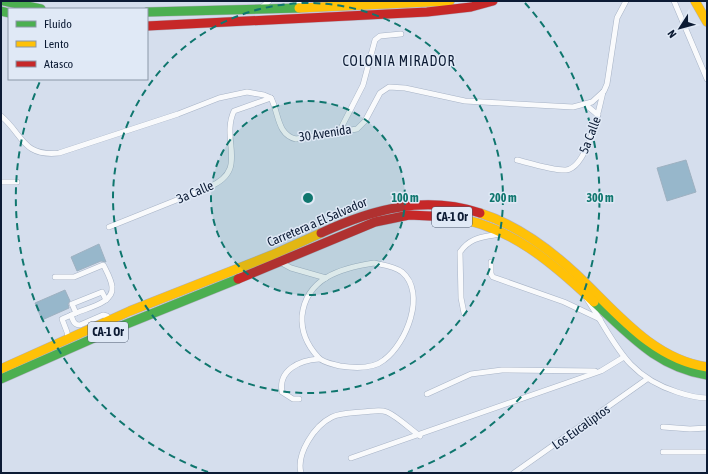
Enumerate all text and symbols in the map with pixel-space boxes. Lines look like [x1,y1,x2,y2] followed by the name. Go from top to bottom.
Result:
[8,8,148,80] legend
[660,8,700,48] north arrow
[44,17,72,31] text: Fluido
[665,28,679,40] text: N
[44,37,69,51] text: Lento
[343,53,455,69] district label: COLONIA MIRADOR
[44,57,74,71] text: Atasco
[576,114,604,156] street label: 5a Calle
[298,121,352,145] street label: 30 Avenida
[174,178,216,206] street label: 3a Calle
[301,191,315,205] centre of rings
[391,191,419,205] text: 100 m
[489,191,517,205] text: 200 m
[586,191,614,205] text: 300 m
[265,194,369,250] street label: Carretera a El Salvador
[432,207,472,227] road number: CA-1 Or
[88,322,128,342] road number: CA-1 Or
[549,401,613,452] street label: Los Eucaliptos

